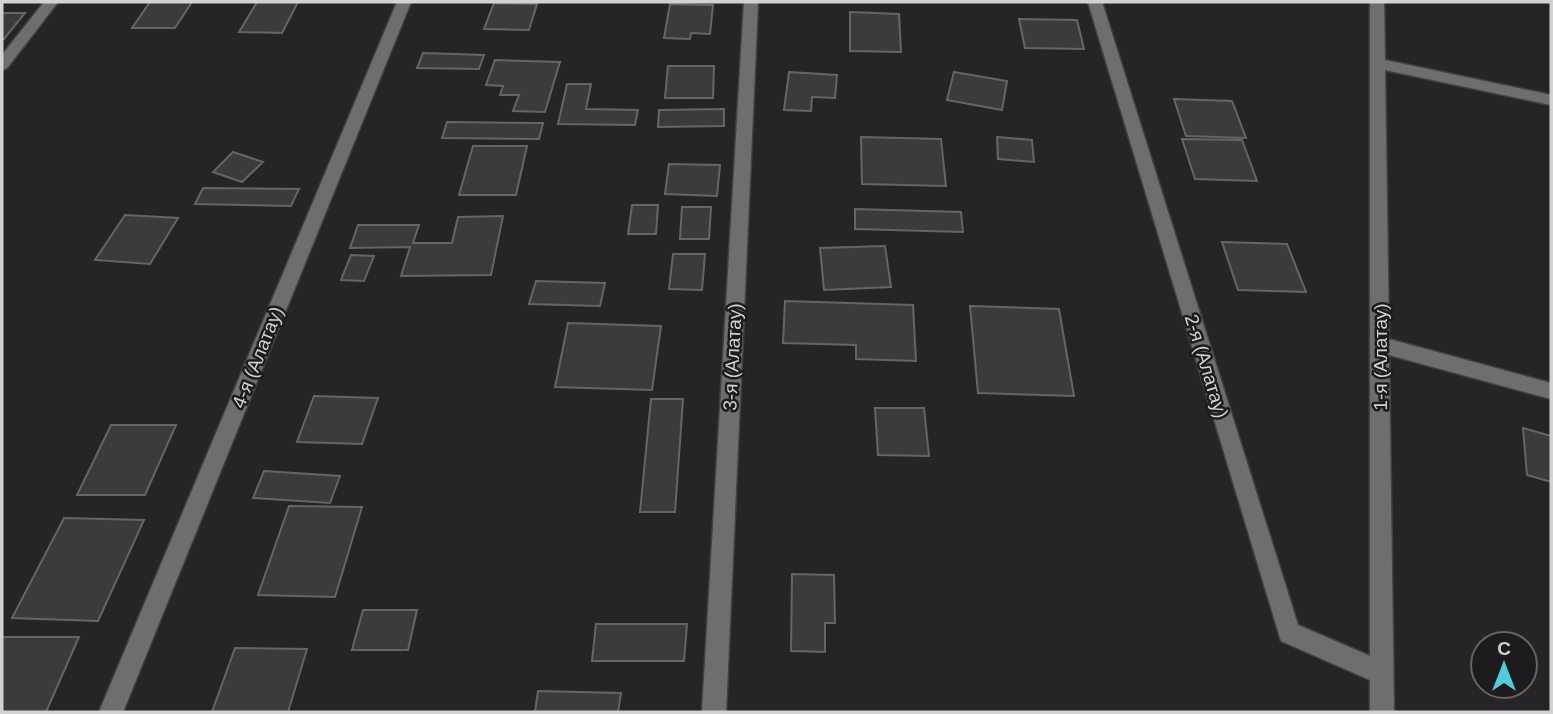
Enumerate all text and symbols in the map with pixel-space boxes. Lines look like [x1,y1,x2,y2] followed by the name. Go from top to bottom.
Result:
[228,303,287,411] street label: 4-я (Алатау)
[719,303,746,411] street label: 3-я (Алатау)
[1370,303,1391,411] street label: 1-я (Алатау)
[1181,312,1232,421] street label: 2-я (Алатау)
[1469,630,1539,700] north arrow
[1497,638,1511,659] text: С

